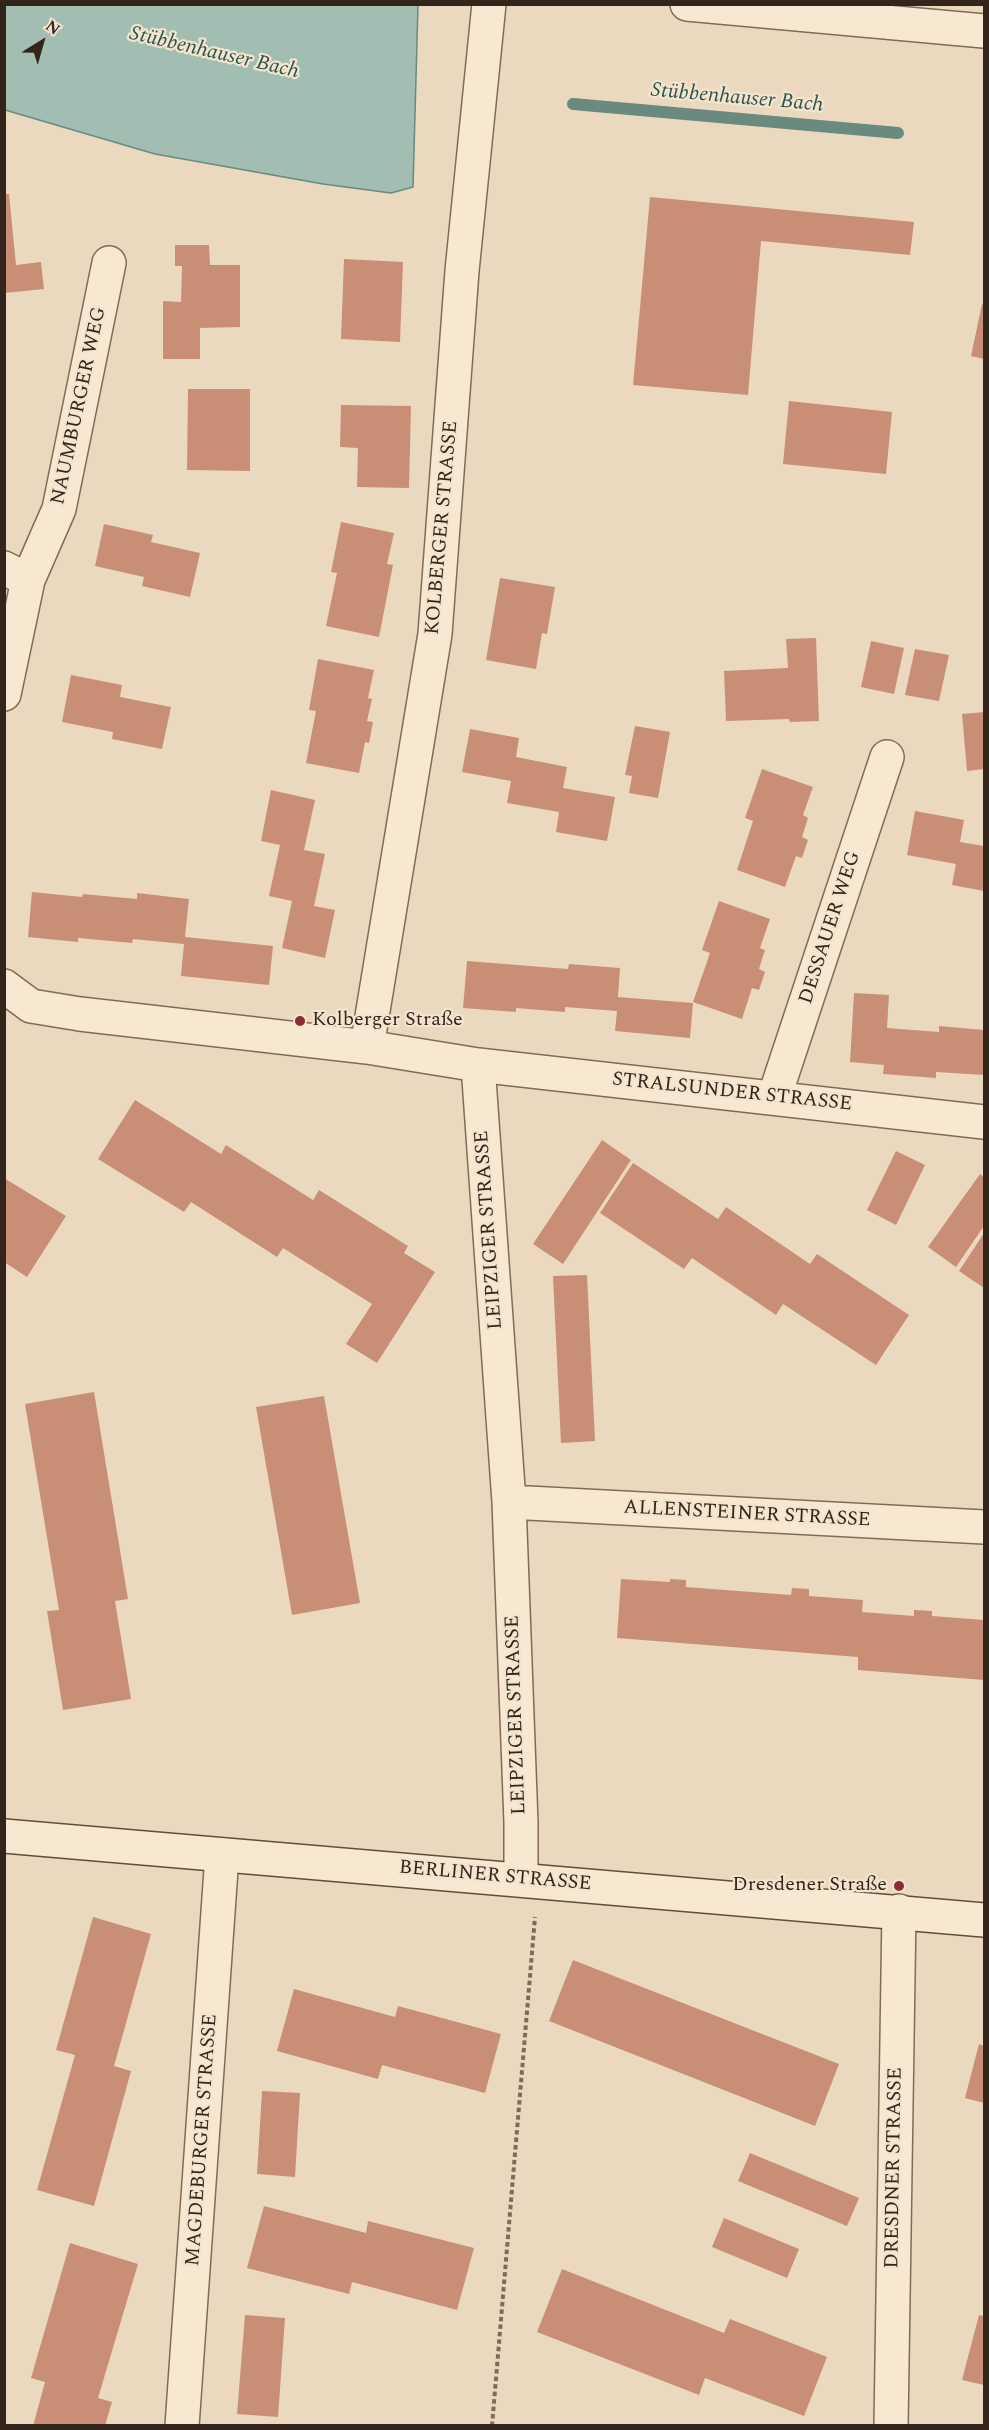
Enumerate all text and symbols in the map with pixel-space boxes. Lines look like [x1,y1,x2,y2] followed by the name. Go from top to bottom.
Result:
[12,12,72,72] north arrow
[40,14,65,41] text: N
[127,22,301,86] water label: Stübbenhauser Bach
[650,79,824,119] water label: Stübbenhauser Bach
[47,305,113,507] street label: NAUMBURGER WEG
[422,420,464,636] street label: KOLBERGER STRASSE
[795,849,867,1007] street label: DESSAUER WEG
[312,1009,463,1033] place label: Kolberger Straße
[293,1014,307,1028] marker: Kolberger Straße
[611,1068,853,1118] street label: STRALSUNDER STRASSE
[471,1130,509,1330] street label: LEIPZIGER STRASSE
[623,1497,871,1533] street label: ALLENSTEINER STRASSE
[502,1615,532,1815] street label: LEIPZIGER STRASSE
[398,1857,592,1897] street label: BERLINER STRASSE
[732,1874,887,1898] place label: Dresdener Straße
[892,1879,906,1893] marker: Dresdener Straße
[182,2013,224,2267] street label: MAGDEBURGER STRASSE
[881,2067,909,2269] street label: DRESDNER STRASSE

